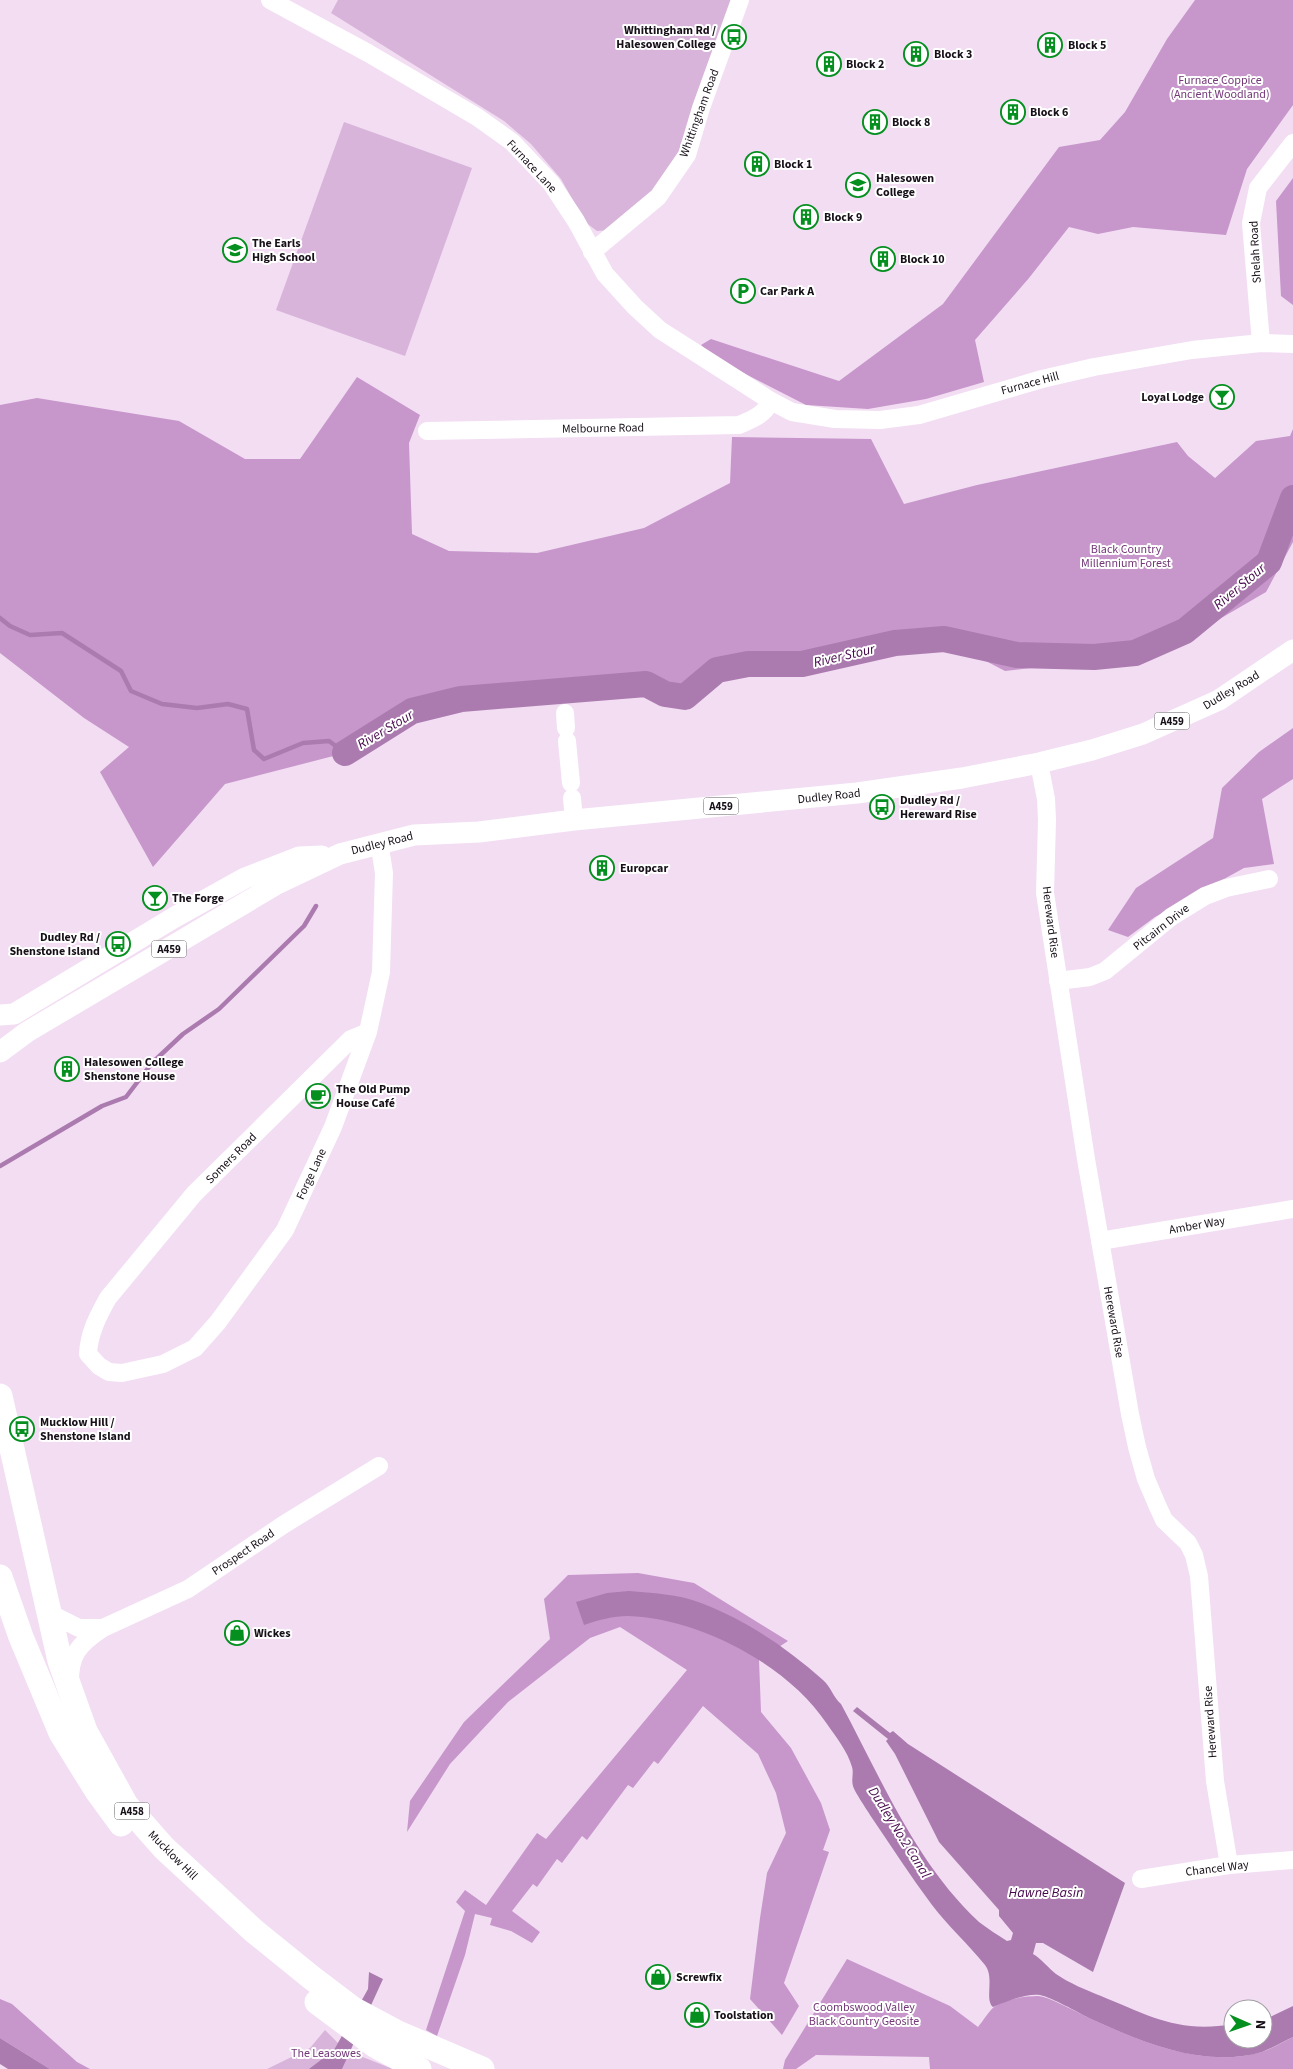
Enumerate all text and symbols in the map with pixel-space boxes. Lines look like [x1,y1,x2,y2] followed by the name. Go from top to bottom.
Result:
[616,22,716,53] place label: Whittingham Rd / Halesowen College
[721,24,747,50] bus stop icon: Whittingham Rd / Halesowen College
[1037,32,1063,58] building icon: Block 5
[1068,37,1106,54] place label: Block 5
[903,41,929,67] building icon: Block 3
[934,46,972,63] place label: Block 3
[816,51,842,77] building icon: Block 2
[846,56,884,73] place label: Block 2
[676,67,723,160] street label: Whittingham Road
[1170,72,1270,103] park label: Furnace Coppice (Ancient Woodland)
[1000,99,1026,125] building icon: Block 6
[1030,104,1068,121] place label: Block 6
[862,109,888,135] building icon: Block 8
[892,114,930,131] place label: Block 8
[503,136,561,197] street label: Furnace Lane
[744,151,770,177] building icon: Block 1
[774,156,812,173] place label: Block 1
[876,170,934,201] place label: Halesowen College
[845,172,871,198] school or university icon: Halesowen College
[793,204,819,230] building icon: Block 9
[824,209,862,226] place label: Block 9
[1245,220,1266,284] street label: Shelah Road
[252,235,316,266] place label: The Earls High School
[222,237,248,263] school or university icon: The Earls High School
[870,246,896,272] building icon: Block 10
[900,251,945,268] place label: Block 10
[730,278,756,304] parking icon: Car Park A
[760,283,814,300] place label: Car Park A
[999,368,1061,399] street label: Furnace Hill
[1209,384,1235,410] bar icon: Loyal Lodge
[1141,389,1204,406] place label: Loyal Lodge
[562,419,644,438] street label: Melbourne Road
[1081,541,1171,572] park label: Black Country Millennium Forest
[1209,558,1271,614] water label: River Stour
[812,639,878,673] water label: River Stour
[1200,667,1263,714] street label: Dudley Road
[354,705,418,754] water label: River Stour
[1154,712,1190,729] road number: A459
[797,785,861,808] street label: Dudley Road
[900,792,977,823] place label: Dudley Rd / Hereward Rise
[869,794,895,820] bus stop icon: Dudley Rd / Hereward Rise
[704,798,738,814] road number: A459
[349,828,415,859] street label: Dudley Road
[589,855,615,881] building icon: Europcar
[620,860,668,877] place label: Europcar
[142,885,168,911] bar icon: The Forge
[1038,885,1063,959] street label: Hereward Rise
[172,890,224,907] place label: The Forge
[1130,900,1193,955] street label: Pitcairn Drive
[9,929,100,960] place label: Dudley Rd / Shenstone Island
[105,931,131,957] bus stop icon: Dudley Rd / Shenstone Island
[152,941,186,958] road number: A459
[84,1054,184,1085] place label: Halesowen College Shenstone House
[54,1056,80,1082] building icon: Halesowen College Shenstone House
[336,1081,410,1112] place label: The Old Pump House Café
[305,1083,331,1109] cafe icon: The Old Pump House Café
[202,1129,261,1188] street label: Somers Road
[292,1146,331,1203] street label: Forge Lane
[1168,1212,1227,1239] street label: Amber Way
[1099,1285,1128,1359] street label: Hereward Rise
[40,1414,131,1445] place label: Mucklow Hill / Shenstone Island
[9,1416,35,1442] bus stop icon: Mucklow Hill / Shenstone Island
[208,1525,278,1580] street label: Prospect Road
[224,1620,250,1646] shop icon: Wickes
[254,1625,290,1642] place label: Wickes
[1199,1685,1221,1759] street label: Hereward Rise
[863,1783,936,1883] water label: Dudley No.2 Canal
[114,1802,150,1820] road number: A458
[144,1827,201,1884] street label: Mucklow Hill
[1185,1856,1250,1881] street label: Chancel Way
[1009,1883,1083,1903] water label: Hawne Basin
[645,1964,671,1990] shop icon: Screwfix
[676,1969,722,1986] place label: Screwfix
[809,1999,919,2030] park label: Coombswood Valley Black Country Geosite
[1223,1999,1273,2049] north arrow
[684,2002,710,2028] shop icon: Toolstation
[714,2007,774,2024] place label: Toolstation
[1250,2019,1270,2029] text: N
[291,2045,361,2062] park label: The Leasowes

